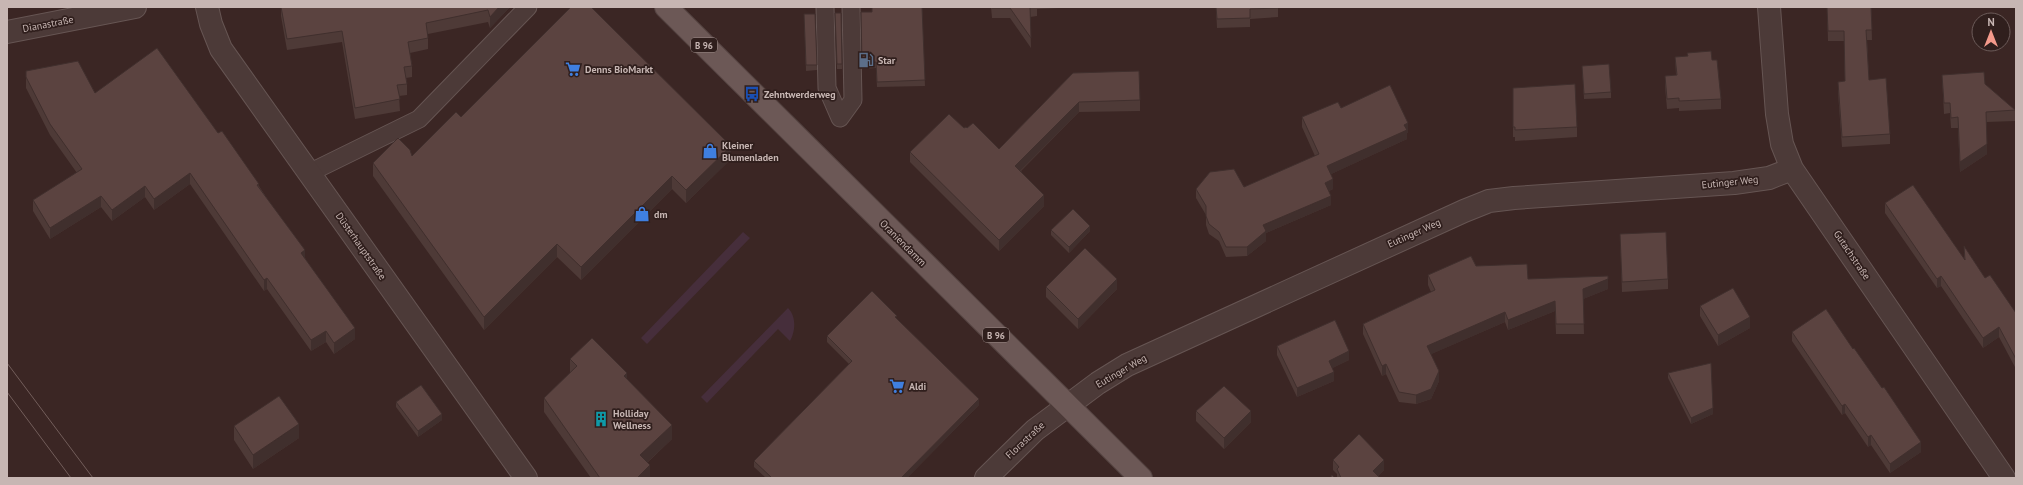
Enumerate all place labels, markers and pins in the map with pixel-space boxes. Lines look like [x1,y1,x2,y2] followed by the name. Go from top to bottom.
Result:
[857,51,875,69] fuel station icon: Star
[878,54,896,67] place label: Star
[564,60,582,78] supermarket icon: Denns BioMarkt
[585,63,654,76] place label: Denns BioMarkt
[743,85,761,103] bus stop icon: Zehntwerderweg
[764,88,836,101] place label: Zehntwerderweg
[722,139,779,164] place label: Kleiner Blumenladen
[701,142,719,160] shop icon: Kleiner Blumenladen
[633,205,651,223] shop icon: dm
[654,208,667,221] place label: dm
[888,377,906,395] supermarket icon: Aldi
[909,380,926,393] place label: Aldi
[613,407,651,432] place label: Holliday Wellness
[592,410,610,428] building icon: Holliday Wellness

